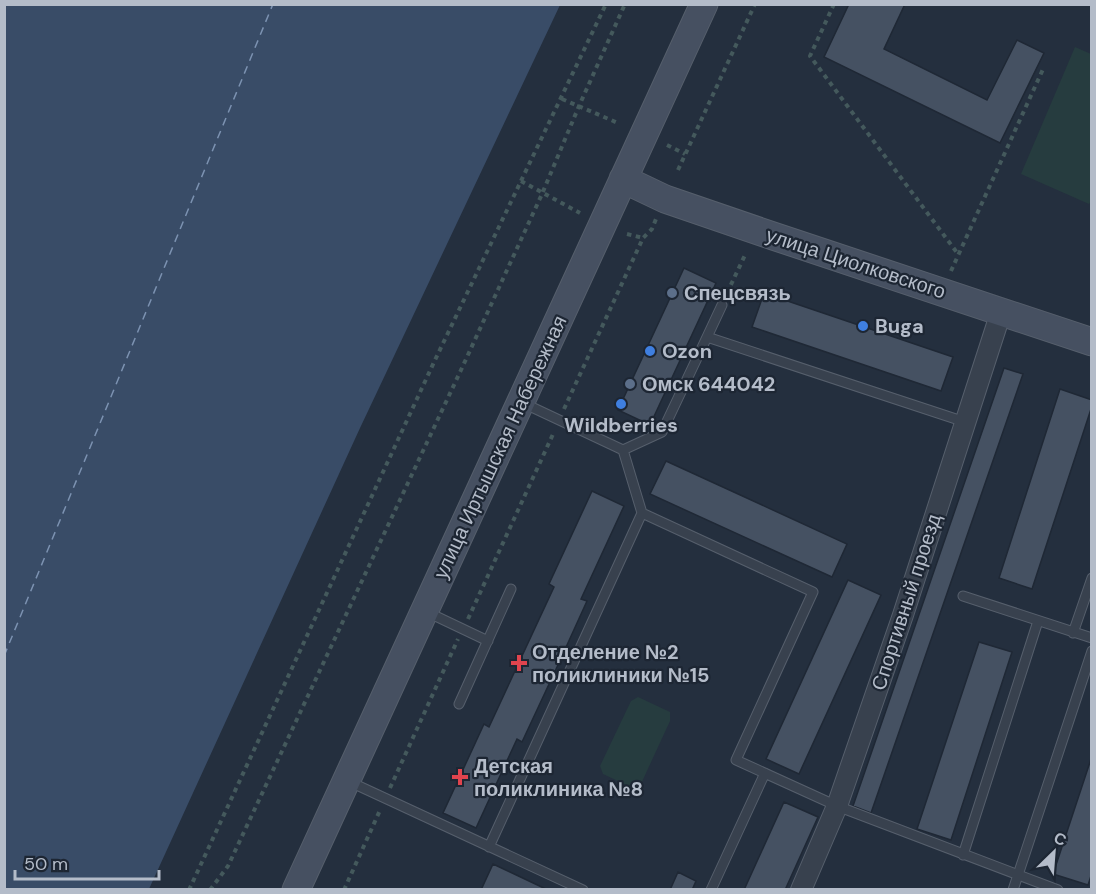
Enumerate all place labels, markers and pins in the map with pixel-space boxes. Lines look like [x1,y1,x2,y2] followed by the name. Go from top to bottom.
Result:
[684,280,791,306] place label: Спецсвязь
[665,286,679,300] marker: Спецсвязь
[875,313,924,339] place label: Buga
[856,319,870,333] marker: Buga
[662,338,712,364] place label: Ozon
[643,344,657,358] marker: Ozon
[642,371,775,397] place label: Омск 644042
[623,377,637,391] marker: Омск 644042
[614,397,628,411] marker: Wildberries
[564,412,678,438] place label: Wildberries
[532,639,709,688] place label: Отделение №2 поликлиники №15
[510,654,528,672] marker: Отделение №2 поликлиники №15
[474,753,643,802] place label: Детская поликлиника №8
[451,768,469,786] marker: Детская поликлиника №8

